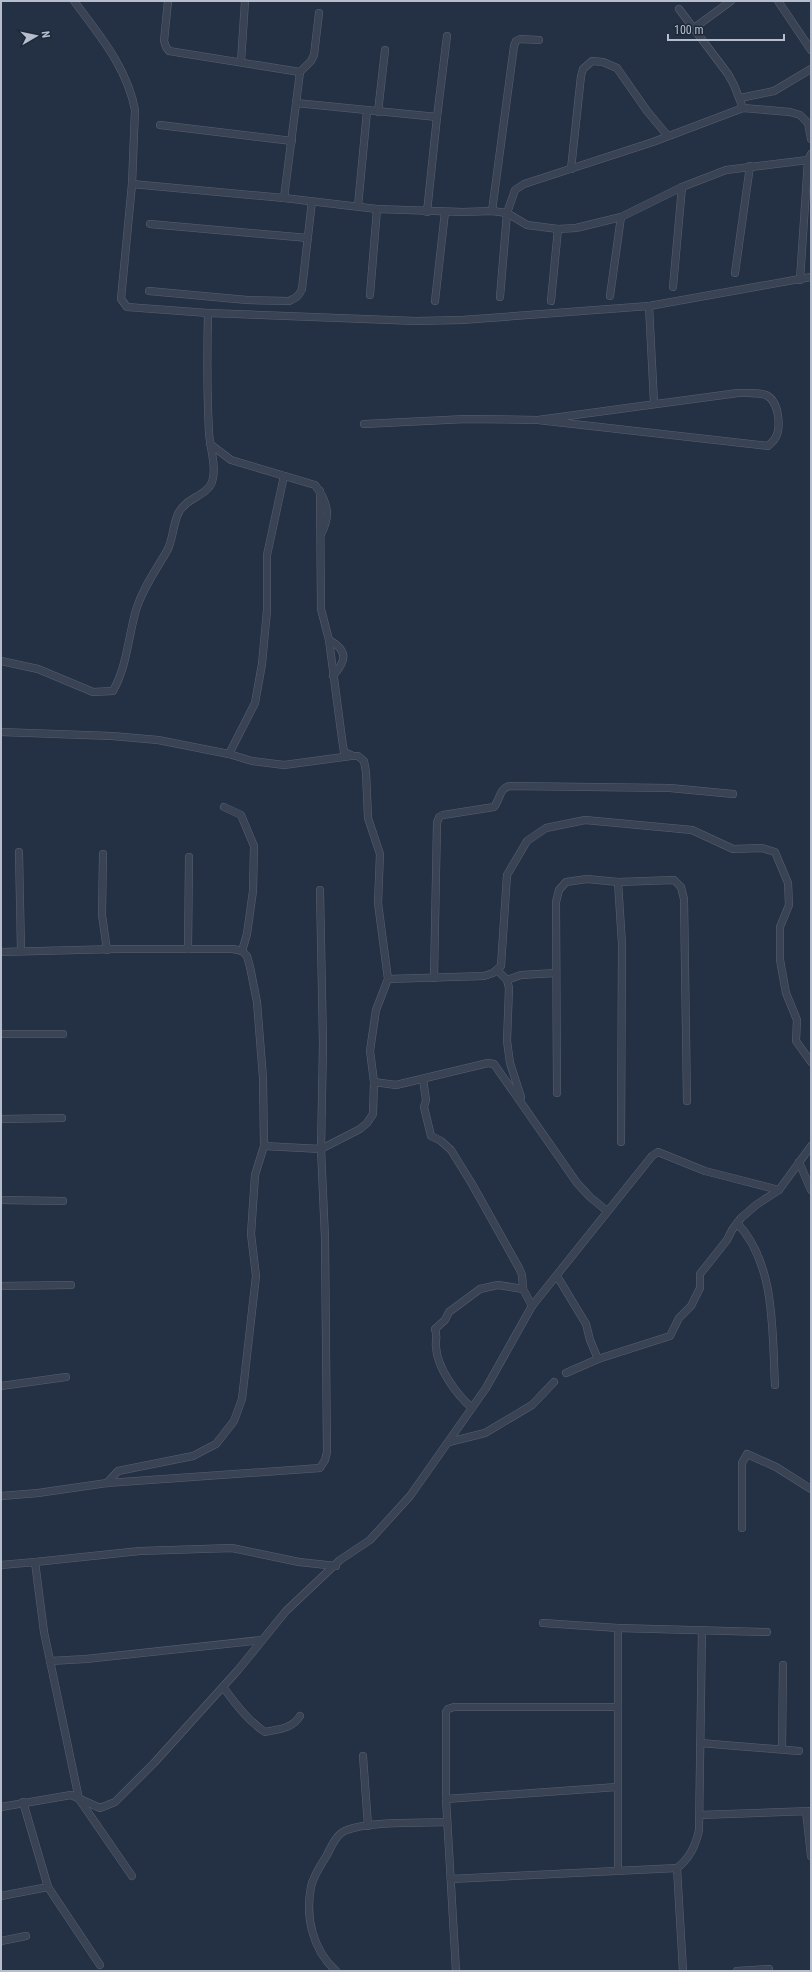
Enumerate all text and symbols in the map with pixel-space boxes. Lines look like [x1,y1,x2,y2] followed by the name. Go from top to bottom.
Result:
[16,16,56,56] north arrow
[668,16,784,42] scale bar
[674,23,704,37] text: 100 m
[38,30,52,39] text: N

